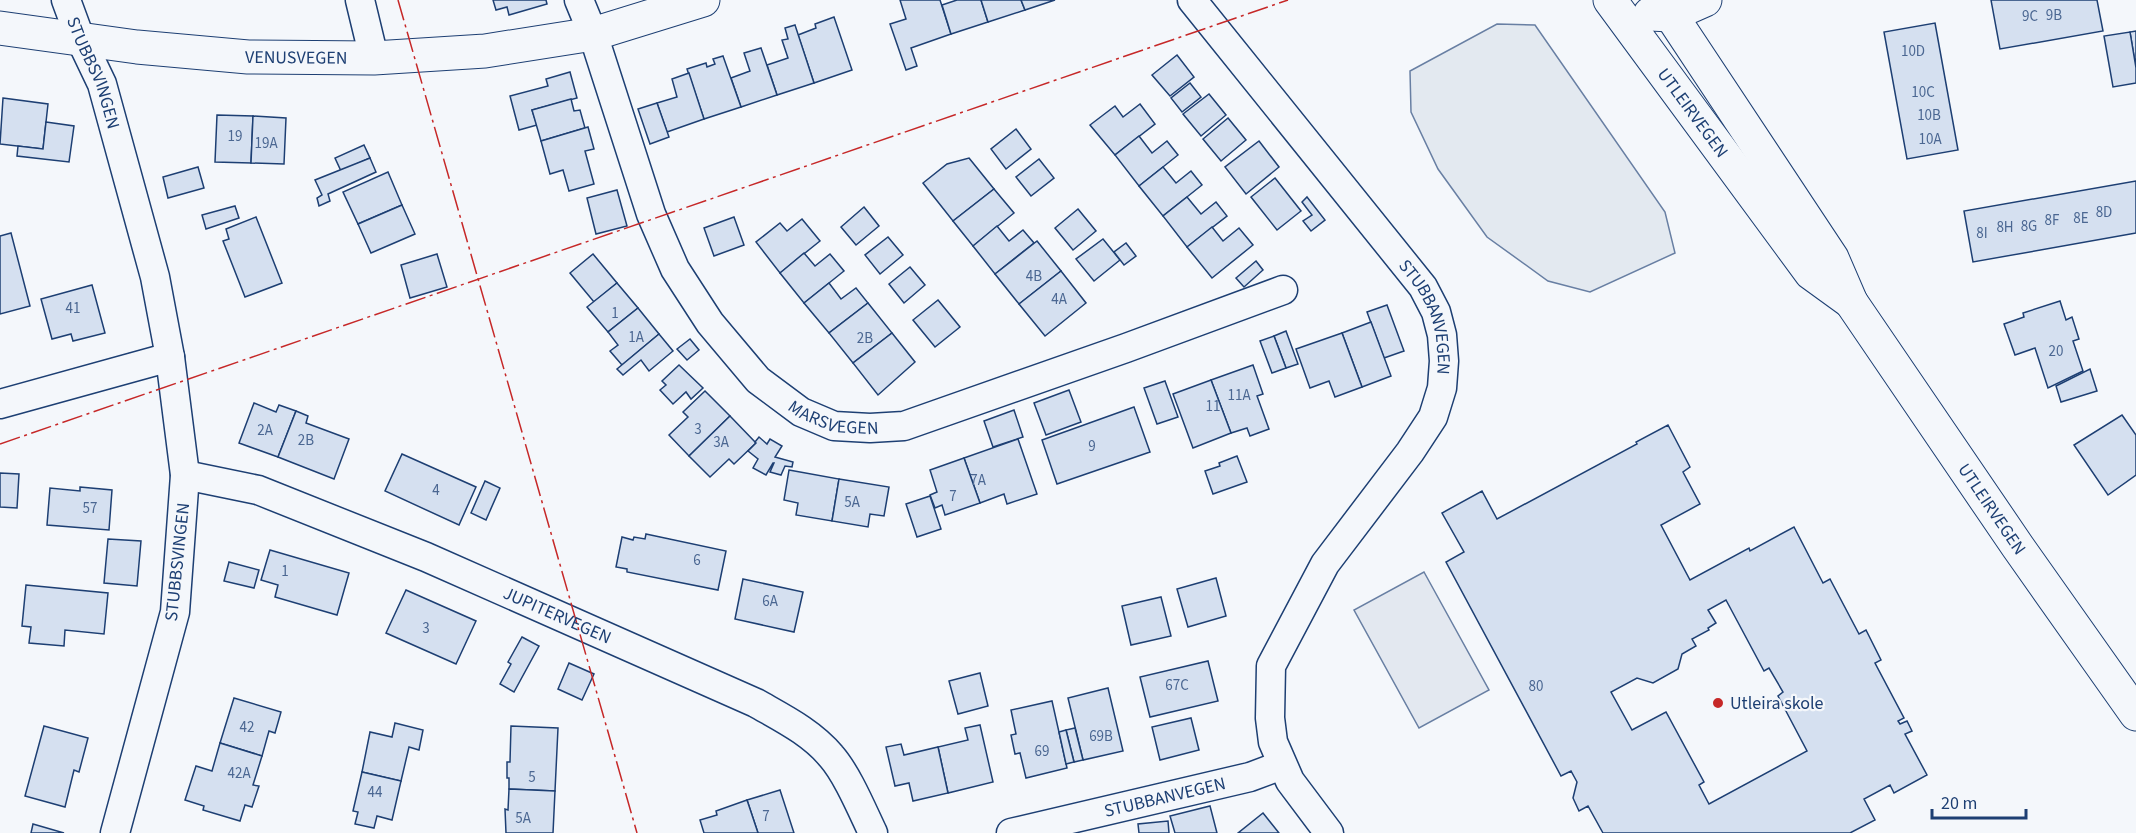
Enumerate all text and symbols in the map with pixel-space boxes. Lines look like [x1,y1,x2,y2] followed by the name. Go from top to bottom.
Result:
[2046,5,2062,26] house number: 9B
[2022,6,2038,27] house number: 9C
[60,13,126,132] street label: STUBBSVINGEN
[1901,41,1925,62] house number: 10D
[245,45,348,71] street label: VENUSVEGEN
[1651,63,1734,163] street label: UTLEIRVEGEN
[1911,82,1935,103] house number: 10C
[1917,105,1941,126] house number: 10B
[228,126,242,147] house number: 19
[1918,129,1942,150] house number: 10A
[254,133,278,154] house number: 19A
[2096,202,2112,223] house number: 8D
[2073,208,2089,229] house number: 8E
[2045,210,2060,231] house number: 8F
[2021,216,2037,237] house number: 8G
[1996,217,2014,238] house number: 8H
[1976,223,1988,244] house number: 8I
[1392,254,1456,376] street label: STUBBANVEGEN
[1026,266,1042,287] house number: 4B
[1051,289,1068,310] house number: 4A
[66,298,80,319] house number: 41
[611,303,619,324] house number: 1
[628,327,645,348] house number: 1A
[857,328,873,349] house number: 2B
[2049,341,2063,362] house number: 20
[1227,385,1251,406] house number: 11A
[783,395,879,441] street label: MARSVEGEN
[1206,396,1220,417] house number: 11
[694,419,702,440] house number: 3
[257,420,274,441] house number: 2A
[298,430,314,451] house number: 2B
[713,432,730,453] house number: 3A
[1088,436,1096,457] house number: 9
[1952,459,2032,560] street label: UTLEIRVEGEN
[970,470,987,491] house number: 7A
[432,480,440,501] house number: 4
[949,486,957,507] house number: 7
[844,492,861,513] house number: 5A
[83,498,97,519] house number: 57
[159,502,196,623] street label: STUBBSVINGEN
[693,550,701,571] house number: 6
[281,561,289,582] house number: 1
[499,581,615,650] street label: JUPITERVEGEN
[762,591,779,612] house number: 6A
[422,618,430,639] house number: 3
[1165,675,1189,696] house number: 67C
[1529,676,1543,697] house number: 80
[1730,691,1824,716] place label: Utleira skole
[1711,696,1725,710] marker: Utleira skole
[240,717,254,738] house number: 42
[1089,726,1113,747] house number: 69B
[1035,741,1049,762] house number: 69
[227,763,251,784] house number: 42A
[528,767,536,788] house number: 5
[1102,771,1228,824] street label: STUBBANVEGEN
[368,782,383,803] house number: 44
[1932,782,2026,820] scale bar
[1941,791,1977,816] text: 20 m
[762,806,770,827] house number: 7
[515,808,532,829] house number: 5A

